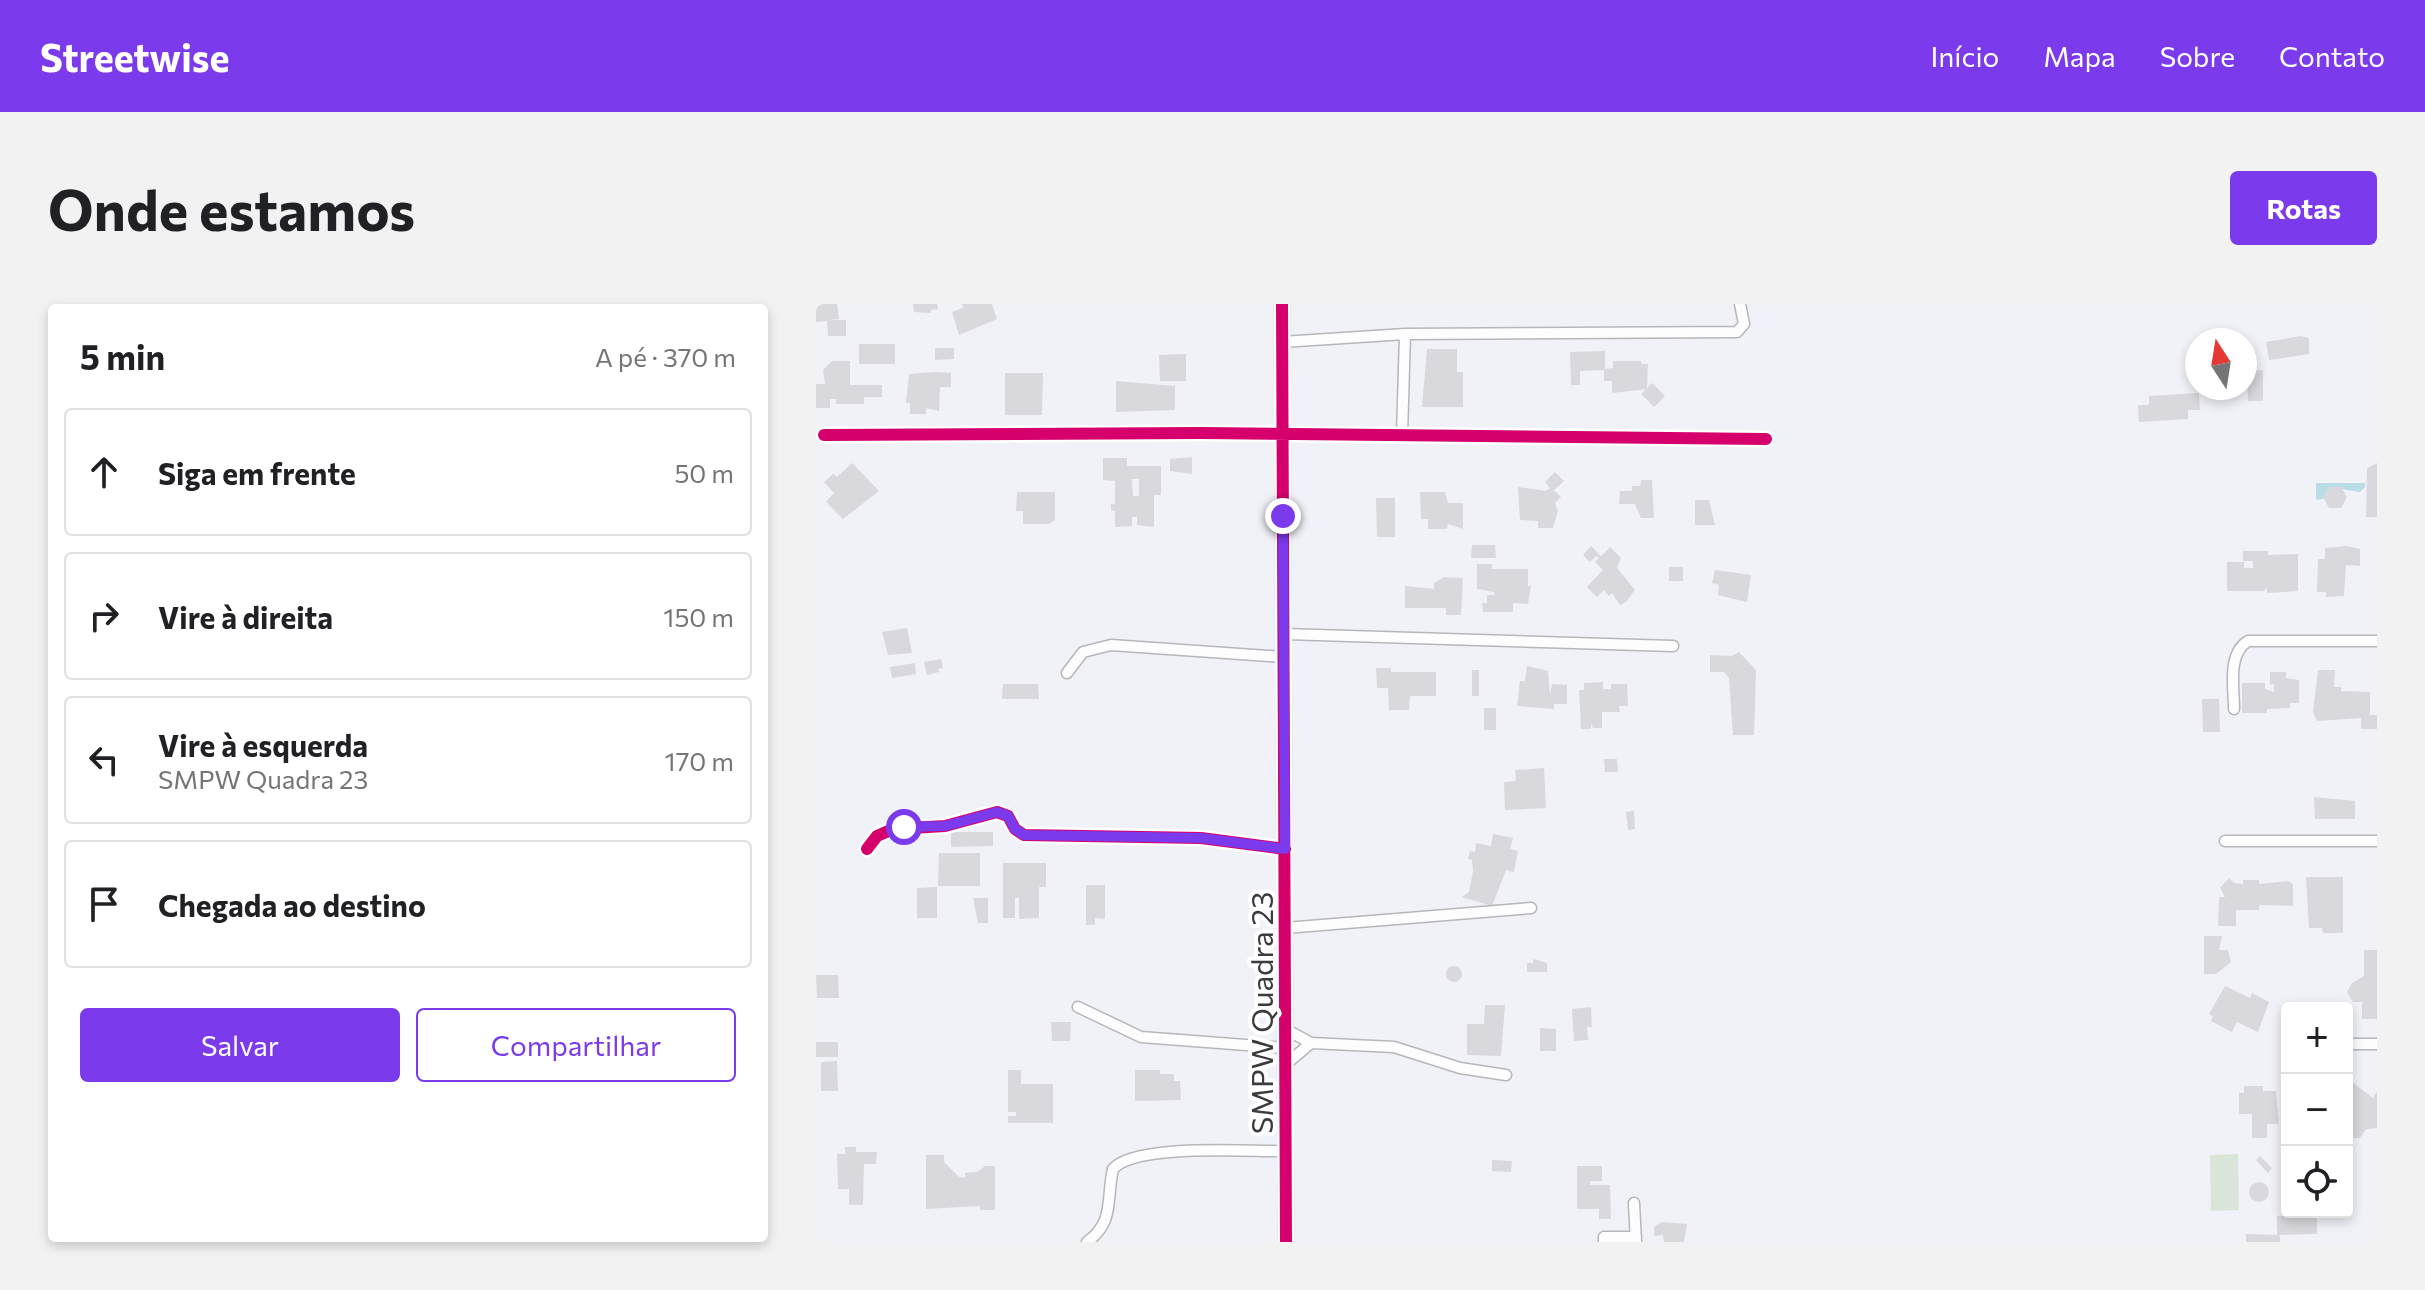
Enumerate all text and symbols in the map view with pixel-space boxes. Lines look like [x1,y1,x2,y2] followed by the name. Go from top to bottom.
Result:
[40,33,229,80] text: Streetwise
[1930,39,1999,73] text: Início
[2043,39,2116,73] text: Mapa
[2160,39,2235,73] text: Sobre
[2279,39,2385,73] text: Contato
[2230,171,2377,245] button: Rotas
[48,174,415,243] text: Onde estamos
[2185,328,2257,400] north arrow
[80,335,165,377] text: 5 min
[595,341,736,372] text: A pé · 370 m
[82,450,126,494] icon: ahead
[158,454,356,491] text: Siga em frente
[674,457,734,488] text: 50 m
[1265,498,1301,534] route end
[82,594,126,638] icon: right
[158,598,333,635] text: Vire à direita
[663,601,734,632] text: 150 m
[158,726,368,763] text: Vire à esquerda
[82,738,126,782] icon: left
[665,745,734,776] text: 170 m
[158,763,368,794] text: SMPW Quadra 23
[886,809,922,845] route start
[82,882,126,926] icon: arrive
[158,886,426,923] text: Chegada ao destino
[1242,892,1279,1134] street label: SMPW Quadra 23
[2281,1002,2353,1218] map controls
[2281,1002,2353,1074] button: +
[80,1008,400,1082] button: Salvar
[416,1008,736,1082] button: Compartilhar
[2281,1074,2353,1146] button: −
[2281,1146,2353,1218] button: locate

